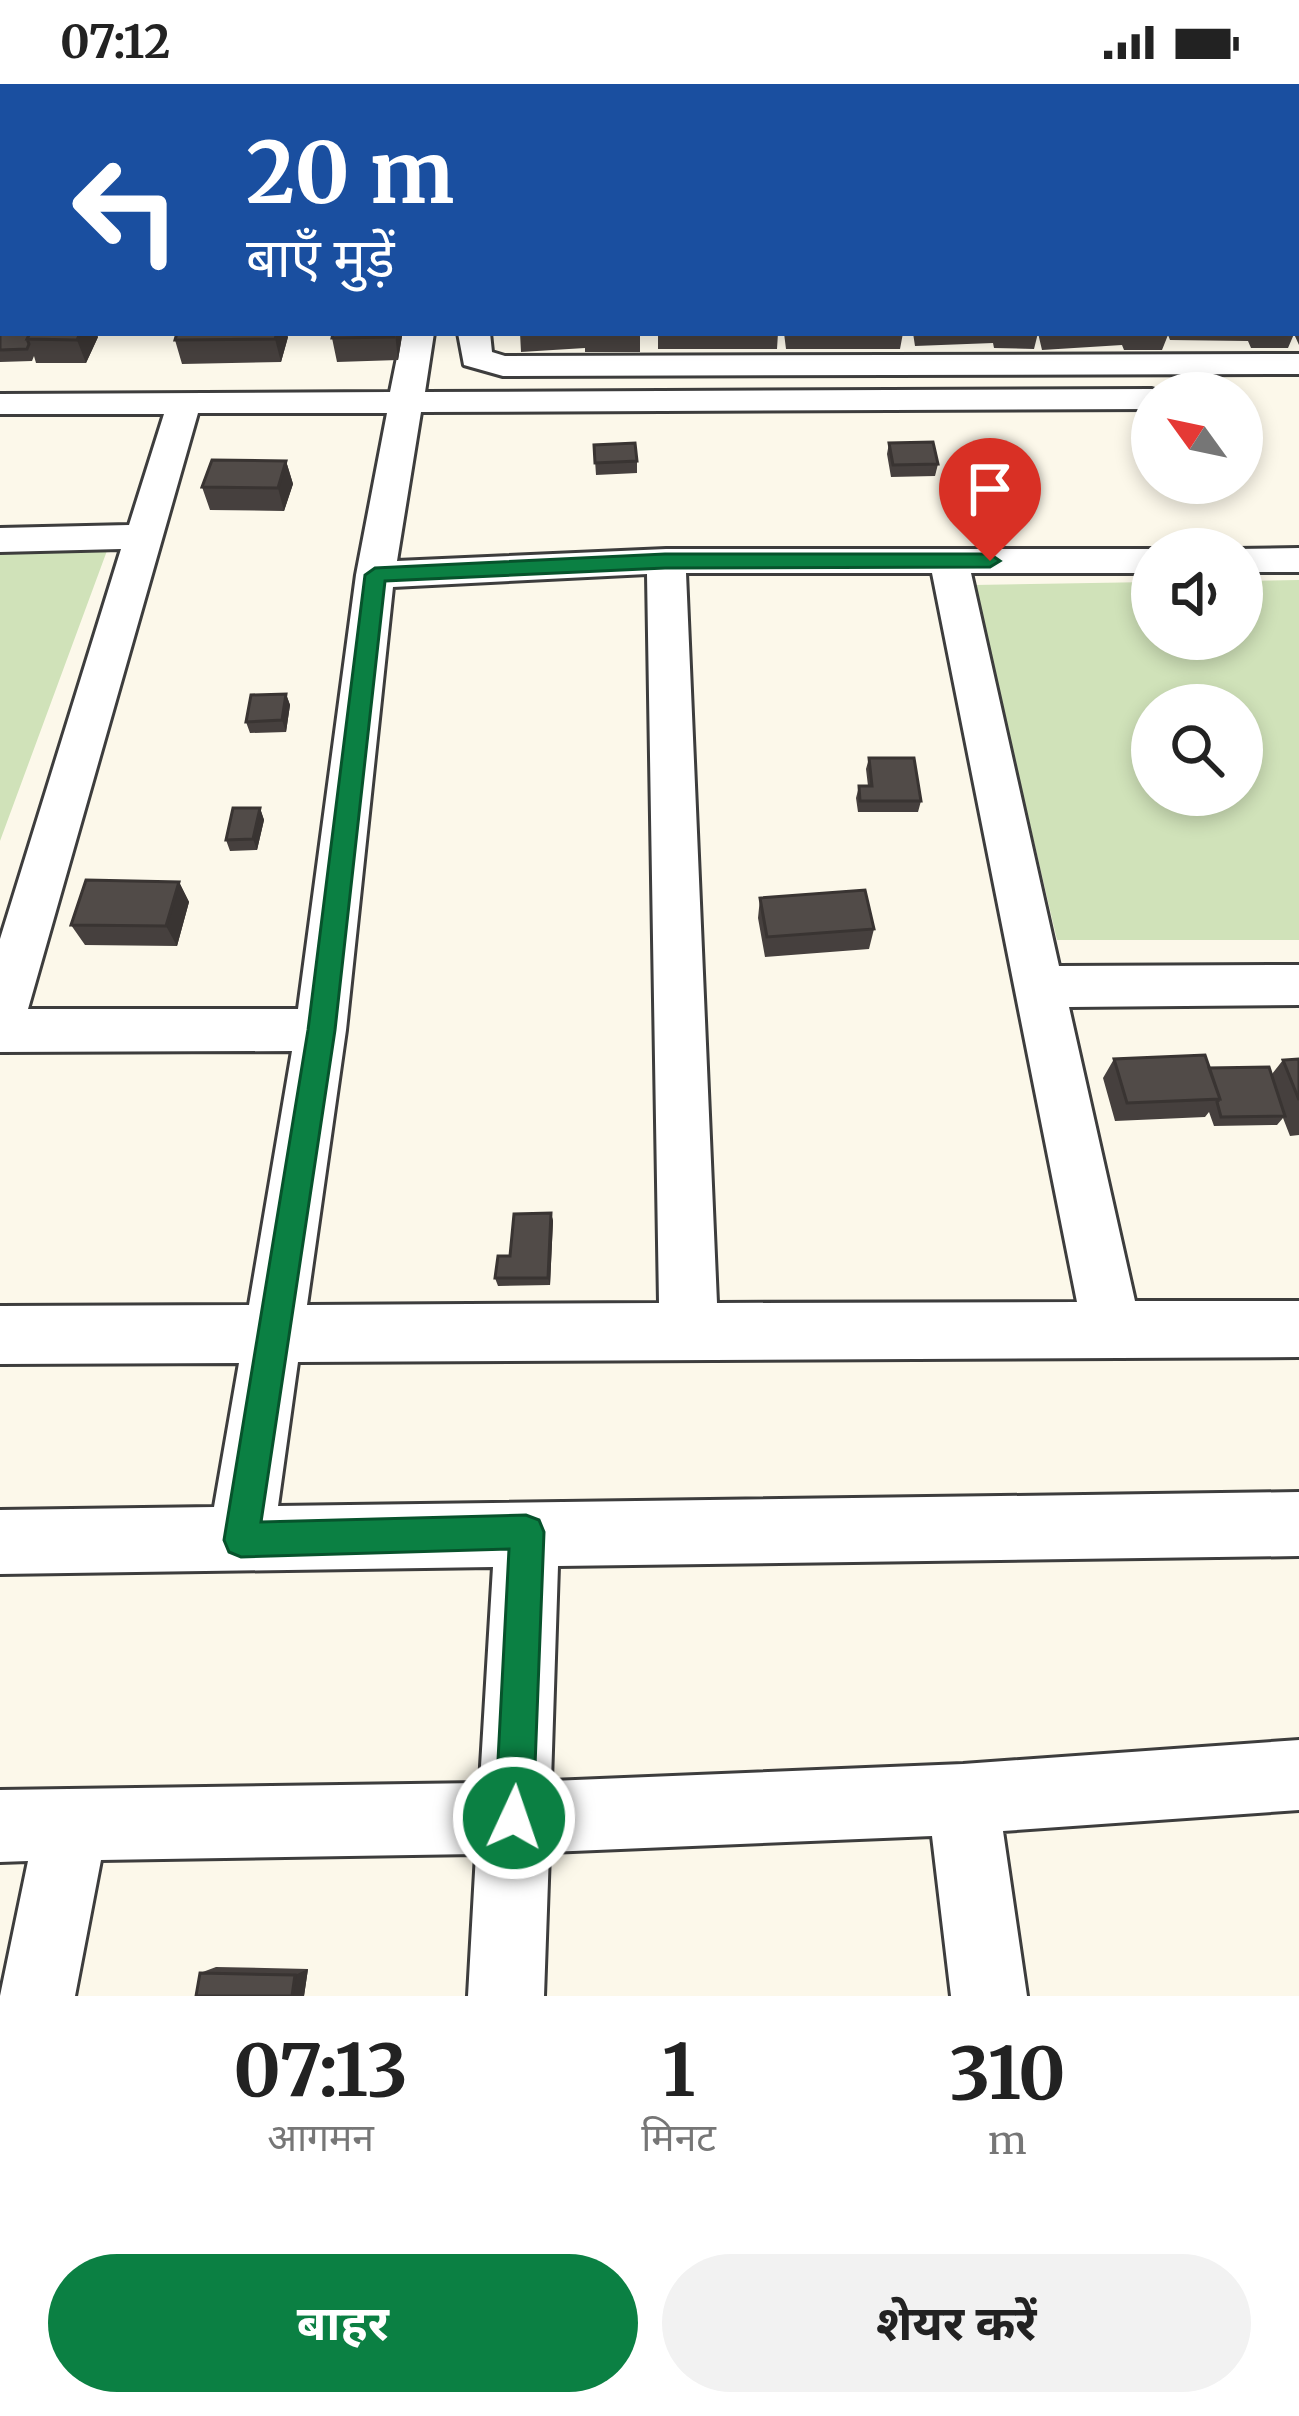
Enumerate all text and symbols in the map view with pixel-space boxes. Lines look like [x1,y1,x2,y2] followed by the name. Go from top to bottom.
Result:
[60,14,170,70] text: 07:12
[246,120,454,226] text: 20 m
[48,132,204,288] icon: left
[246,224,395,292] text: बाएँ मुड़ें
[1131,372,1263,504] north arrow
[1131,372,1263,816] map controls
[939,438,1041,561] pin
[957,456,1023,522] icon: arrive
[1131,528,1263,660] button: sound
[1131,684,1263,816] button: search
[451,1755,577,1881] position arrow
[233,2025,408,2116] text: 07:13
[662,2025,695,2116] text: 1
[949,2028,1066,2119] text: 310
[267,2113,374,2162] text: आगमन
[641,2113,716,2162] text: मिनट
[988,2116,1027,2165] text: m
[48,2254,638,2392] button: बाहर
[662,2254,1251,2392] button: शेयर करें

